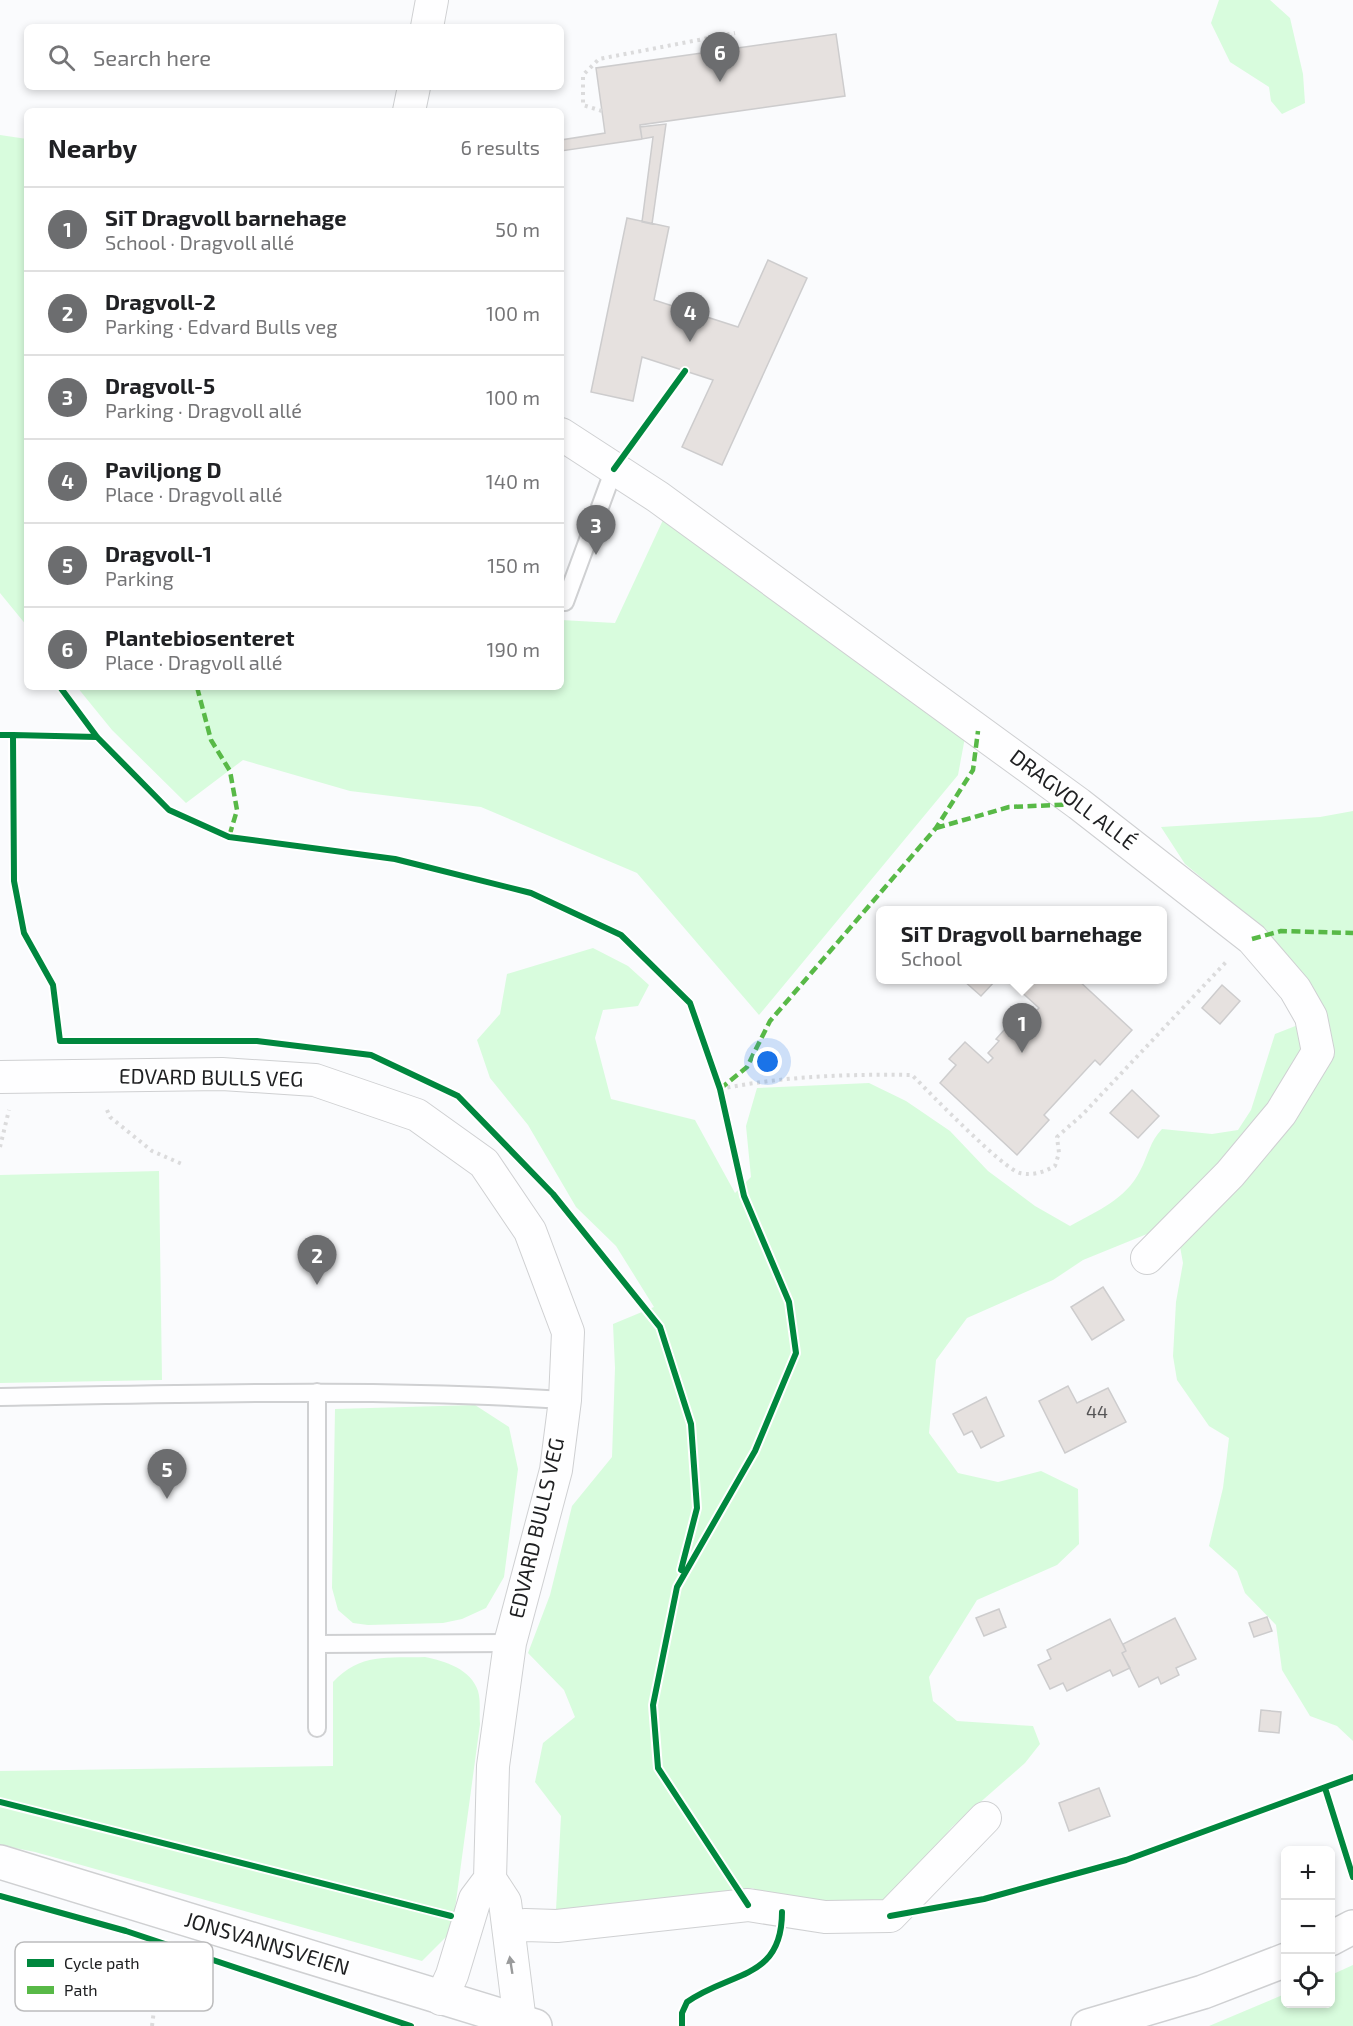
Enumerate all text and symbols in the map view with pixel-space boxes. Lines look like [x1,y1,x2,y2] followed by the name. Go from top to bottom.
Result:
[24,24,564,90] search box
[700,32,740,82] pin: 6
[45,41,78,74] icon: search
[93,44,211,70] text: Search here
[48,132,137,163] text: Nearby
[460,135,540,159] text: 6 results
[105,204,347,230] text: SiT Dragvoll barnehage
[63,217,72,241] text: 1
[495,217,540,241] text: 50 m
[105,230,294,254] text: School · Dragvoll allé
[105,288,216,314] text: Dragvoll-2
[670,292,710,342] pin: 4
[62,301,73,325] text: 2
[486,301,540,325] text: 100 m
[105,314,337,338] text: Parking · Edvard Bulls veg
[105,372,215,398] text: Dragvoll-5
[62,385,73,409] text: 3
[486,385,540,409] text: 100 m
[105,398,302,422] text: Parking · Dragvoll allé
[105,456,222,482] text: Paviljong D
[61,469,74,493] text: 4
[486,469,540,493] text: 140 m
[105,482,282,506] text: Place · Dragvoll allé
[576,506,616,555] pin: 3
[105,540,212,566] text: Dragvoll-1
[62,553,73,577] text: 5
[487,553,540,577] text: 150 m
[105,566,174,590] text: Parking
[105,624,295,650] text: Plantebiosenteret
[62,637,73,661] text: 6
[487,637,540,661] text: 190 m
[105,650,282,674] text: Place · Dragvoll allé
[1006,743,1142,854] street label: DRAGVOLL ALLÉ
[876,906,1167,984] popup
[901,920,1142,946] text: SiT Dragvoll barnehage
[901,946,962,970] text: School
[1002,1004,1042,1053] pin: 1
[753,1047,782,1076] your location
[119,1062,303,1091] street label: EDVARD BULLS VEG
[298,1236,336,1285] pin: 2
[1086,1400,1108,1422] house number: 44
[503,1435,568,1620] street label: EDVARD BULLS VEG
[148,1450,186,1499] pin: 5
[1281,1846,1335,2008] map controls
[1281,1846,1335,1900] button: +
[1281,1900,1335,1954] button: −
[182,1906,353,1980] street label: JONSVANNSVEIEN
[15,1942,213,2011] legend
[64,1953,140,1972] text: Cycle path
[1281,1954,1335,2008] button: locate
[506,1955,515,1974] one-way arrow
[64,1980,98,1999] text: Path

